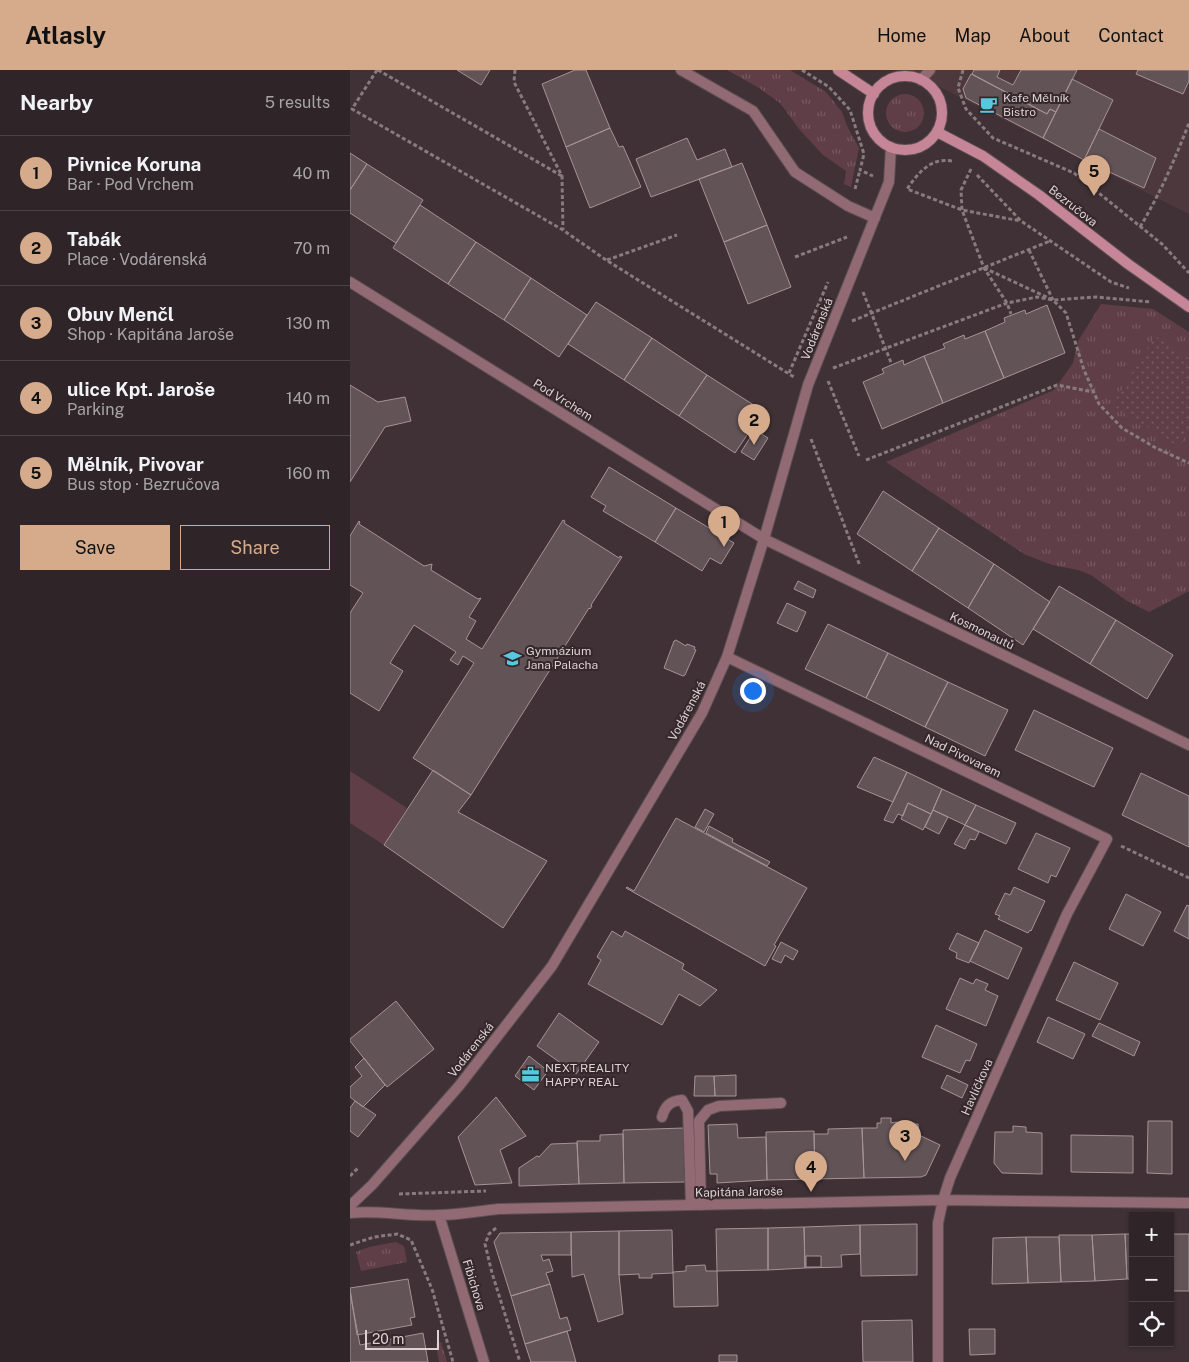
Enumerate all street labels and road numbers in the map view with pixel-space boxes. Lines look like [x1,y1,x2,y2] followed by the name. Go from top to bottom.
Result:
[1046,183,1100,229] street label: Bezručova
[798,296,836,362] street label: Vodárenská
[531,376,595,424] street label: Pod Vrchem
[948,609,1017,653] street label: Kosmonautů
[665,679,709,743] street label: Vodárenská
[923,731,1003,781] street label: Nad Pivovarem
[445,1020,497,1080] street label: Vodárenská
[958,1057,996,1117] street label: Havlíčkova
[695,1184,783,1200] street label: Kapitána Jaroše
[460,1258,488,1312] street label: Fibichova

